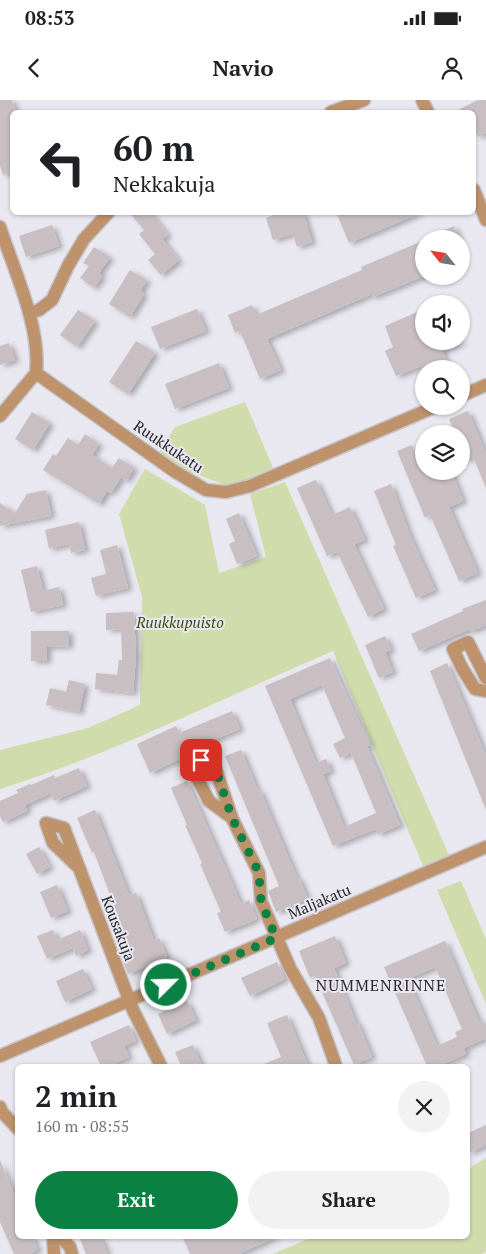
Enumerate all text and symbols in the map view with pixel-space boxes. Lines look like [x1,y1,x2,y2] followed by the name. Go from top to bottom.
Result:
[25,5,74,30] text: 08:53
[212,53,274,82] text: Navio
[20,54,48,82] icon: back
[438,54,466,82] icon: person
[113,125,194,171] text: 60 m
[30,130,95,195] icon: left
[113,169,215,198] text: Nekkakuja
[415,230,470,285] north arrow
[415,230,470,480] map controls
[415,295,470,350] button: sound
[415,360,470,415] button: search
[130,415,208,477] street label: Ruukkukatu
[415,425,470,480] button: layers
[135,612,224,632] park label: Ruukkupuisto
[180,739,222,781] pin
[187,746,215,774] icon: arrive
[284,879,354,923] street label: Maljakatu
[97,893,141,964] street label: Kousakuja
[139,958,191,1010] position arrow
[316,974,446,996] district label: NUMMENRINNE
[35,1076,117,1116] text: 2 min
[398,1081,450,1133] button: close
[35,1115,129,1137] text: 160 m · 08:55
[35,1171,238,1229] button: Exit
[248,1171,450,1229] button: Share

